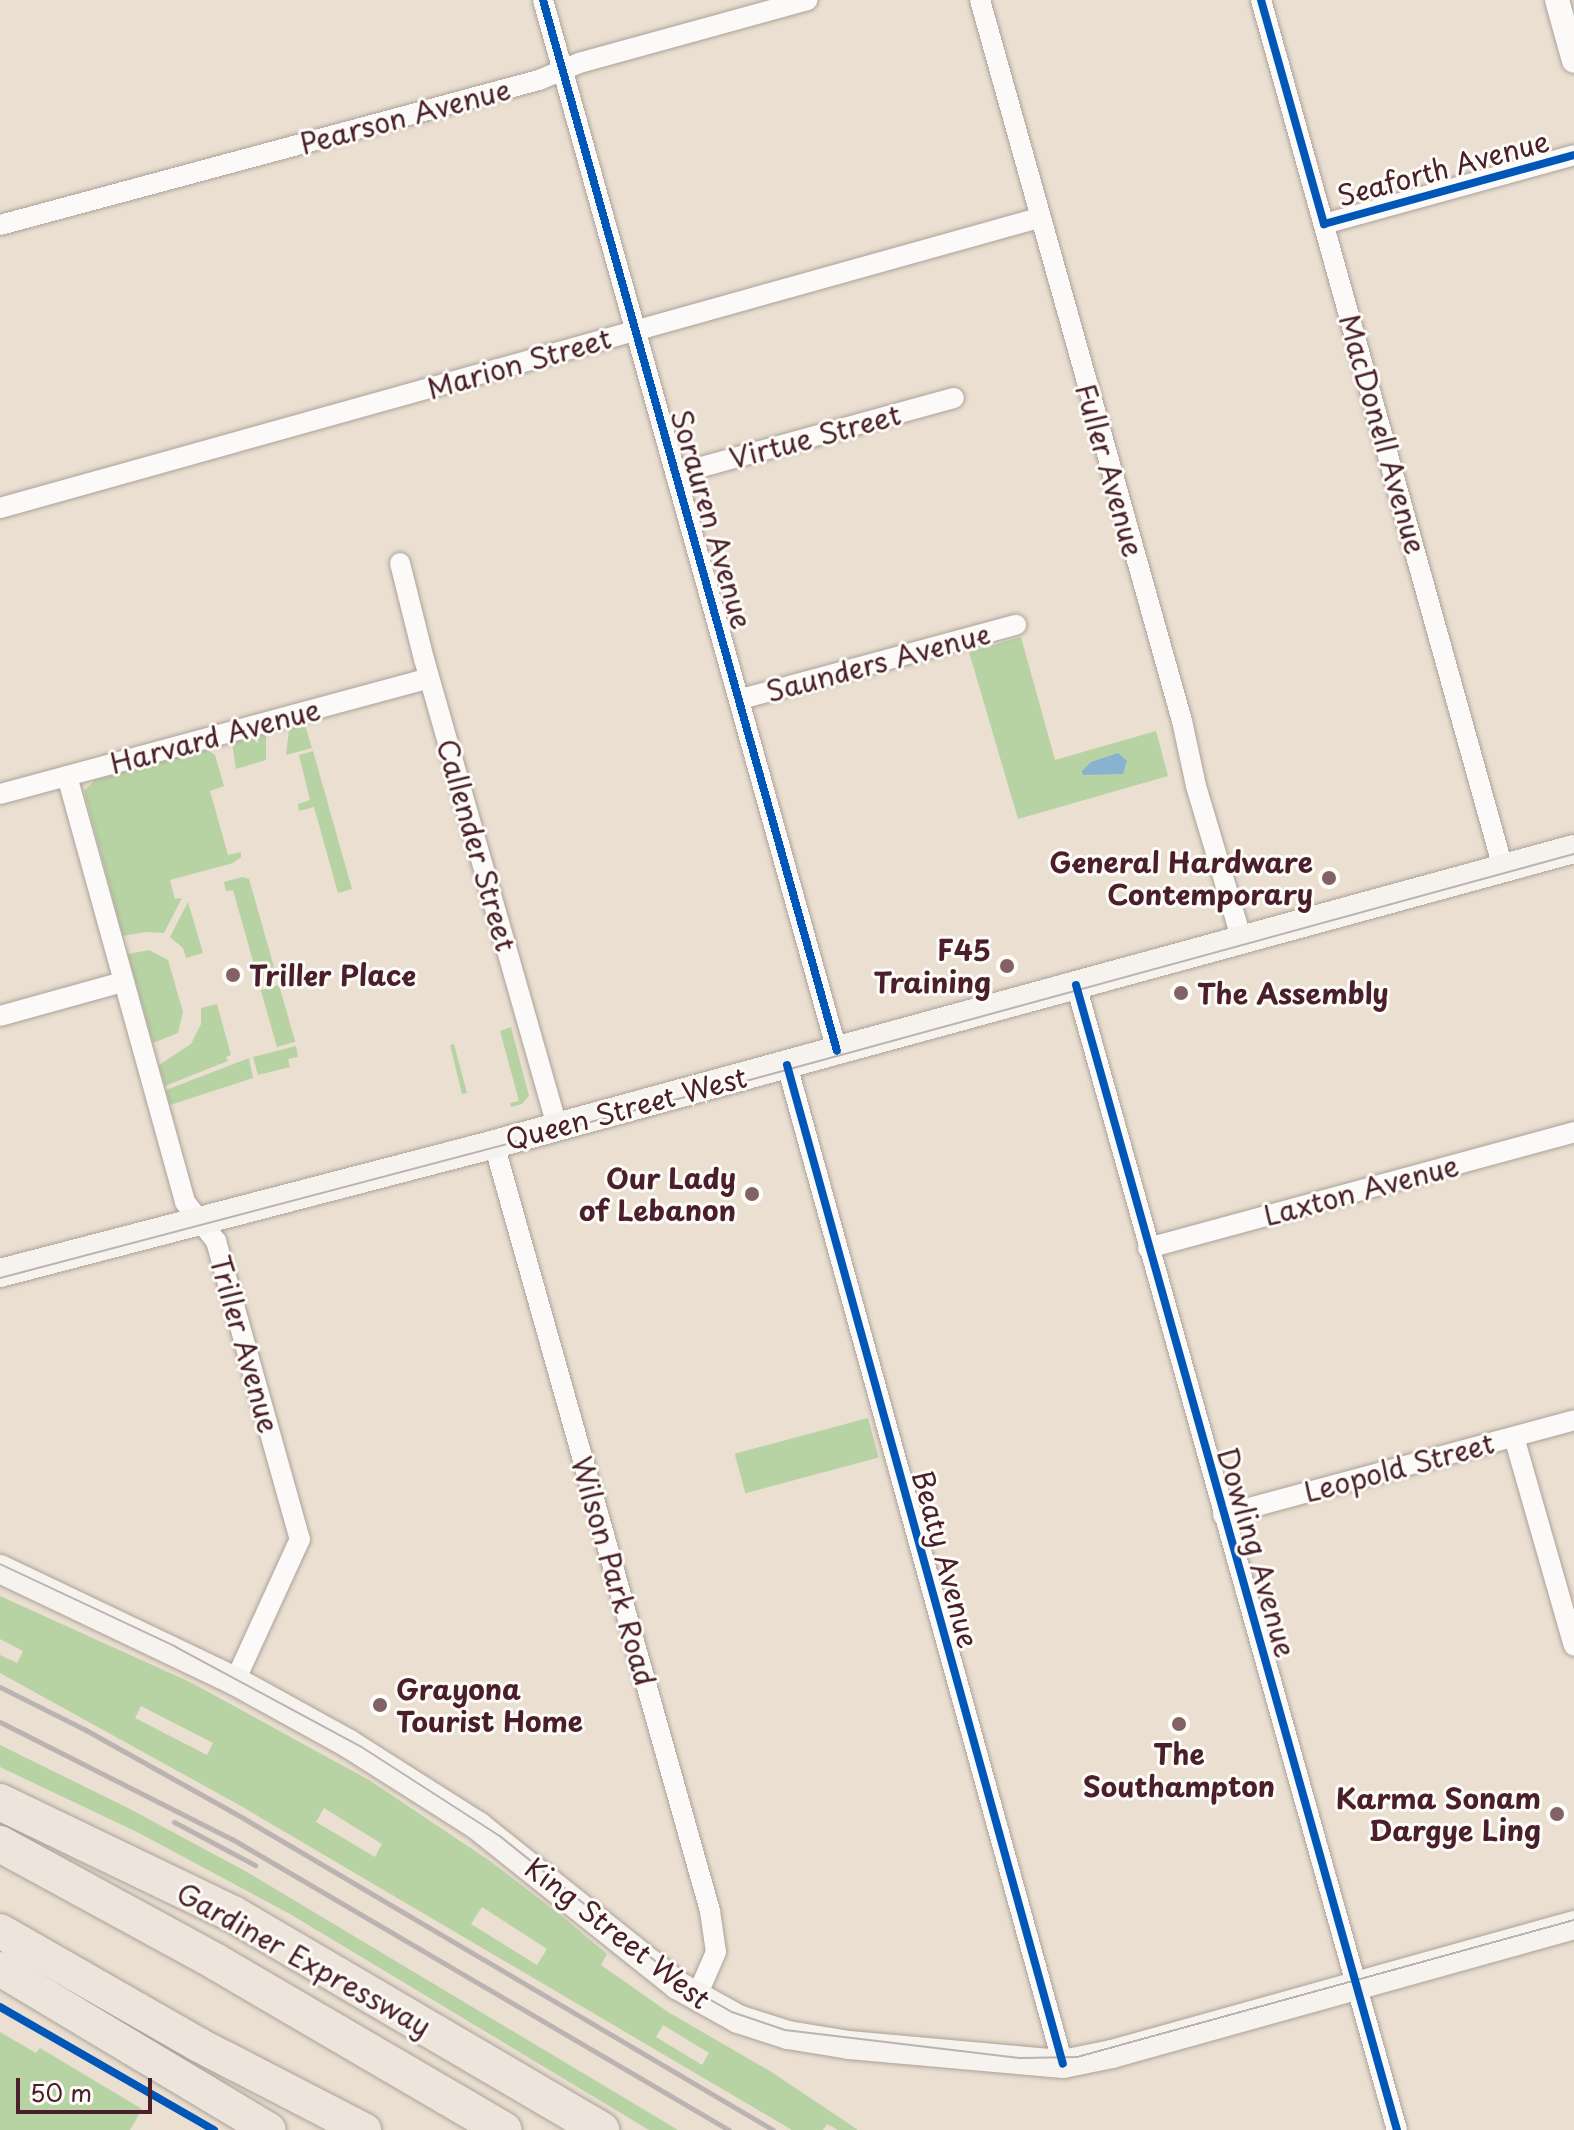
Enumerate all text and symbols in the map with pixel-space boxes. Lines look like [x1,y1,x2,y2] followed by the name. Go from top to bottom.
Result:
[298,72,512,160] street label: Pearson Avenue
[1332,123,1554,213] street label: Seaforth Avenue
[1333,310,1433,558] street label: MacDonell Avenue
[423,321,615,405] street label: Marion Street
[1069,378,1151,562] street label: Fuller Avenue
[726,397,904,475] street label: Virtue Street
[664,405,760,633] street label: Sorauren Avenue
[763,616,993,708] street label: Saunders Avenue
[106,692,324,780] street label: Harvard Avenue
[430,734,524,956] street label: Callender Street
[1051,845,1313,911] place label: General Hardware Contemporary
[1320,869,1338,887] marker: General Hardware Contemporary
[873,933,991,999] place label: F45 Training
[998,957,1016,975] marker: F45 Training
[249,958,419,992] place label: Triller Place
[224,966,242,984] marker: Triller Place
[1197,976,1389,1010] place label: The Assembly
[1172,984,1190,1002] marker: The Assembly
[499,1059,753,1157] street label: Queen Street West
[1261,1148,1461,1232] street label: Laxton Avenue
[580,1161,736,1227] place label: Our Lady of Lebanon
[743,1185,761,1203] marker: Our Lady of Lebanon
[203,1250,287,1438] street label: Triller Avenue
[1300,1425,1498,1509] street label: Leopold Street
[1211,1444,1303,1660] street label: Dowling Avenue
[565,1452,663,1690] street label: Wilson Park Road
[906,1466,986,1652] street label: Beaty Avenue
[396,1672,584,1738] place label: Grayona Tourist Home
[371,1696,389,1714] marker: Grayona Tourist Home
[1170,1715,1188,1733] marker: The Southampton
[1083,1737,1275,1803] place label: The Southampton
[1335,1781,1541,1847] place label: Karma Sonam Dargye Ling
[1548,1805,1566,1823] marker: Karma Sonam Dargye Ling
[519,1850,717,2016] street label: King Street West
[170,1875,438,2043] street label: Gardiner Expressway
[20,2062,156,2112] scale bar
[30,2074,92,2110] text: 50 m

